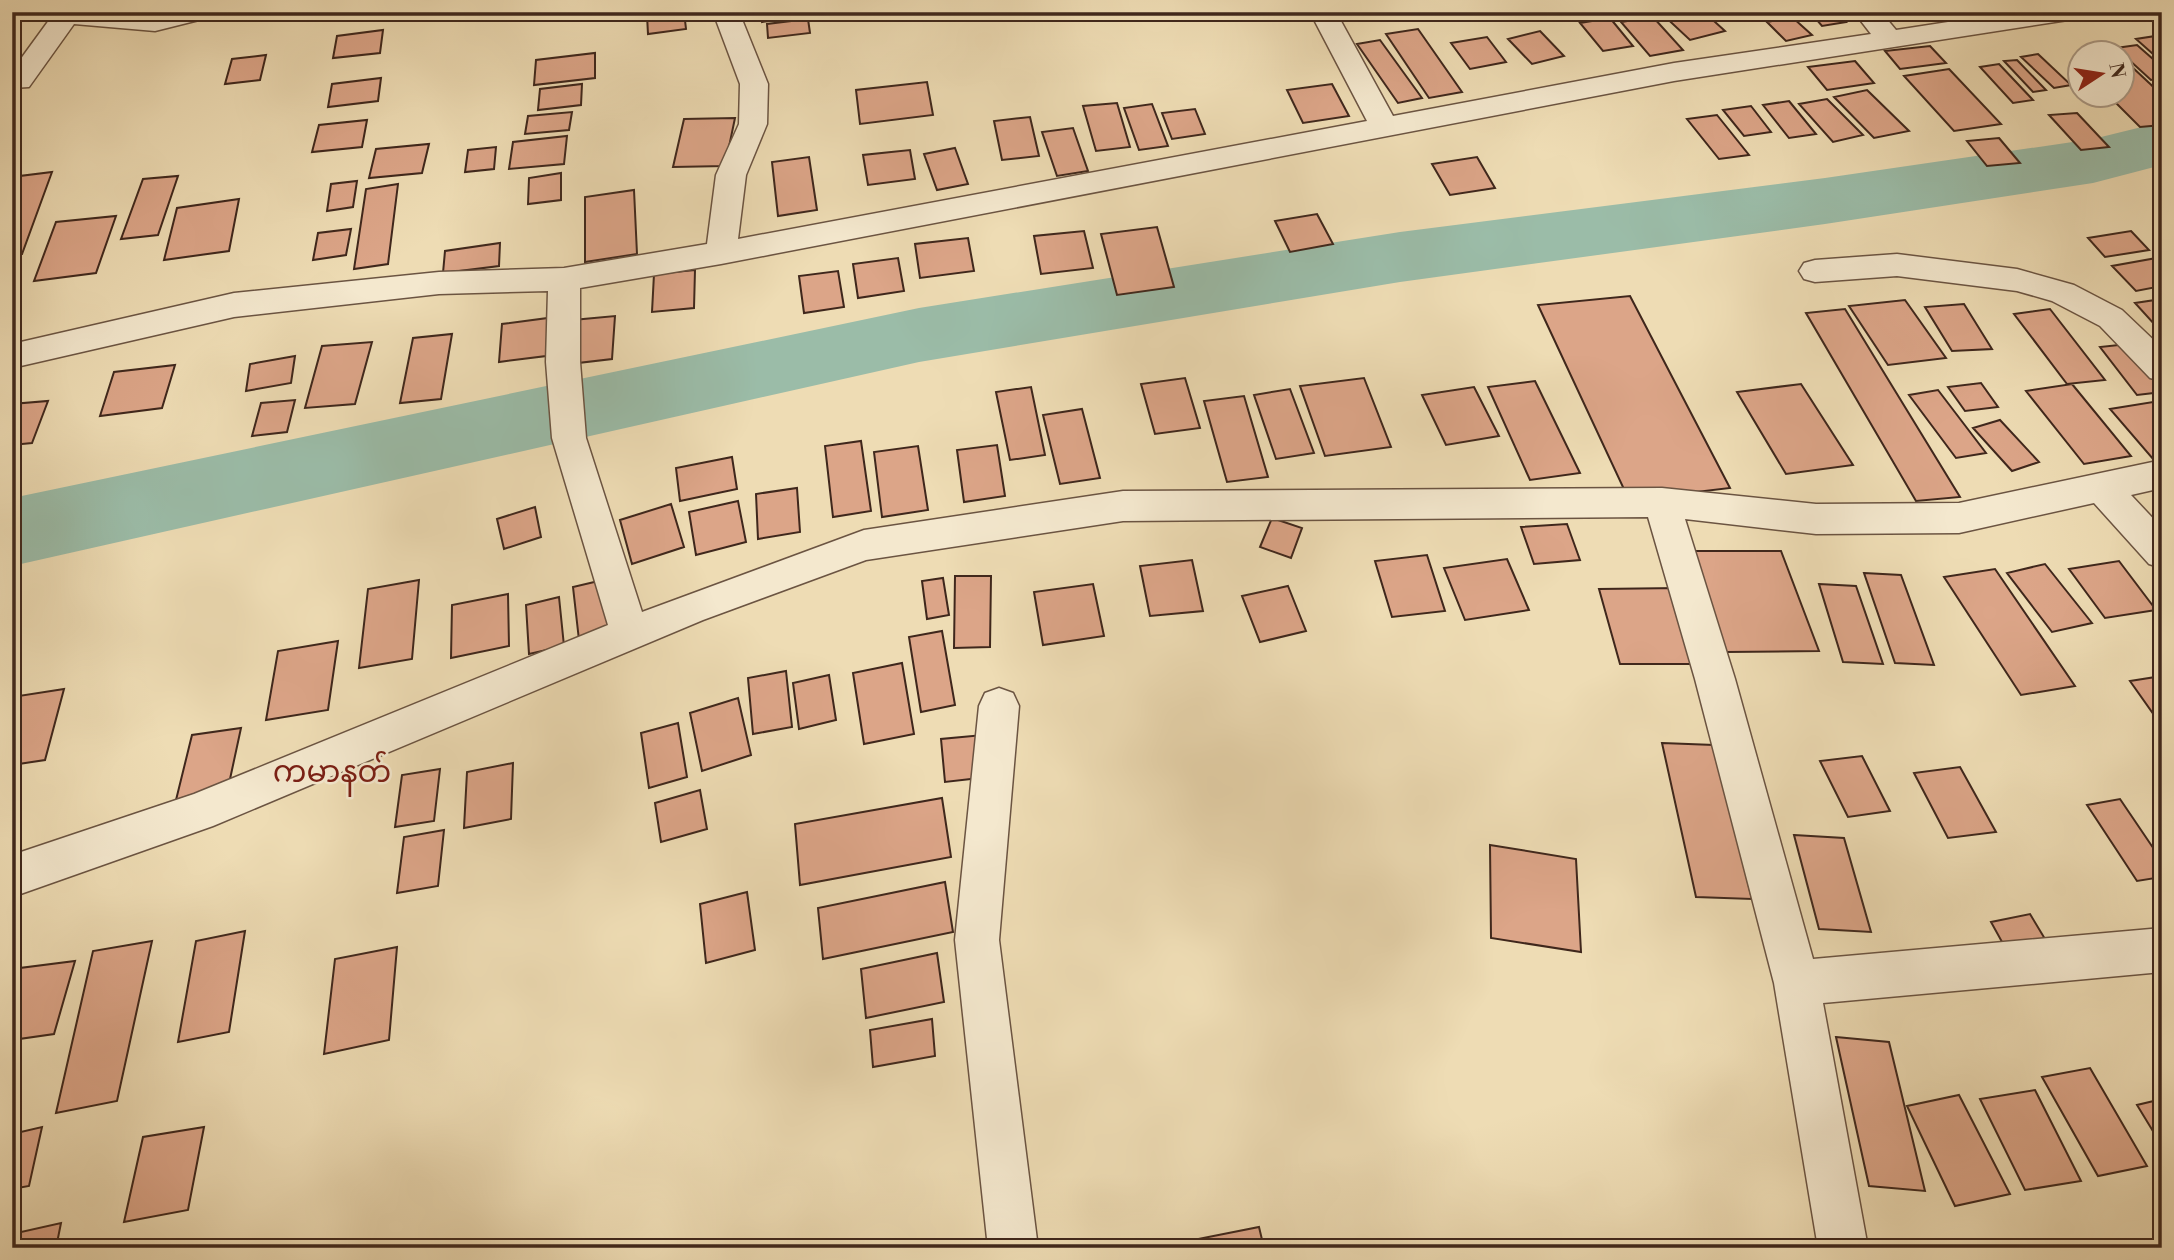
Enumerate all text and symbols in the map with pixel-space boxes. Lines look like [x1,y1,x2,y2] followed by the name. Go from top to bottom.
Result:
[2066,38,2136,108] north arrow
[2103,61,2130,81] text: N
[273,750,391,797] district label: ကမာနတ်

